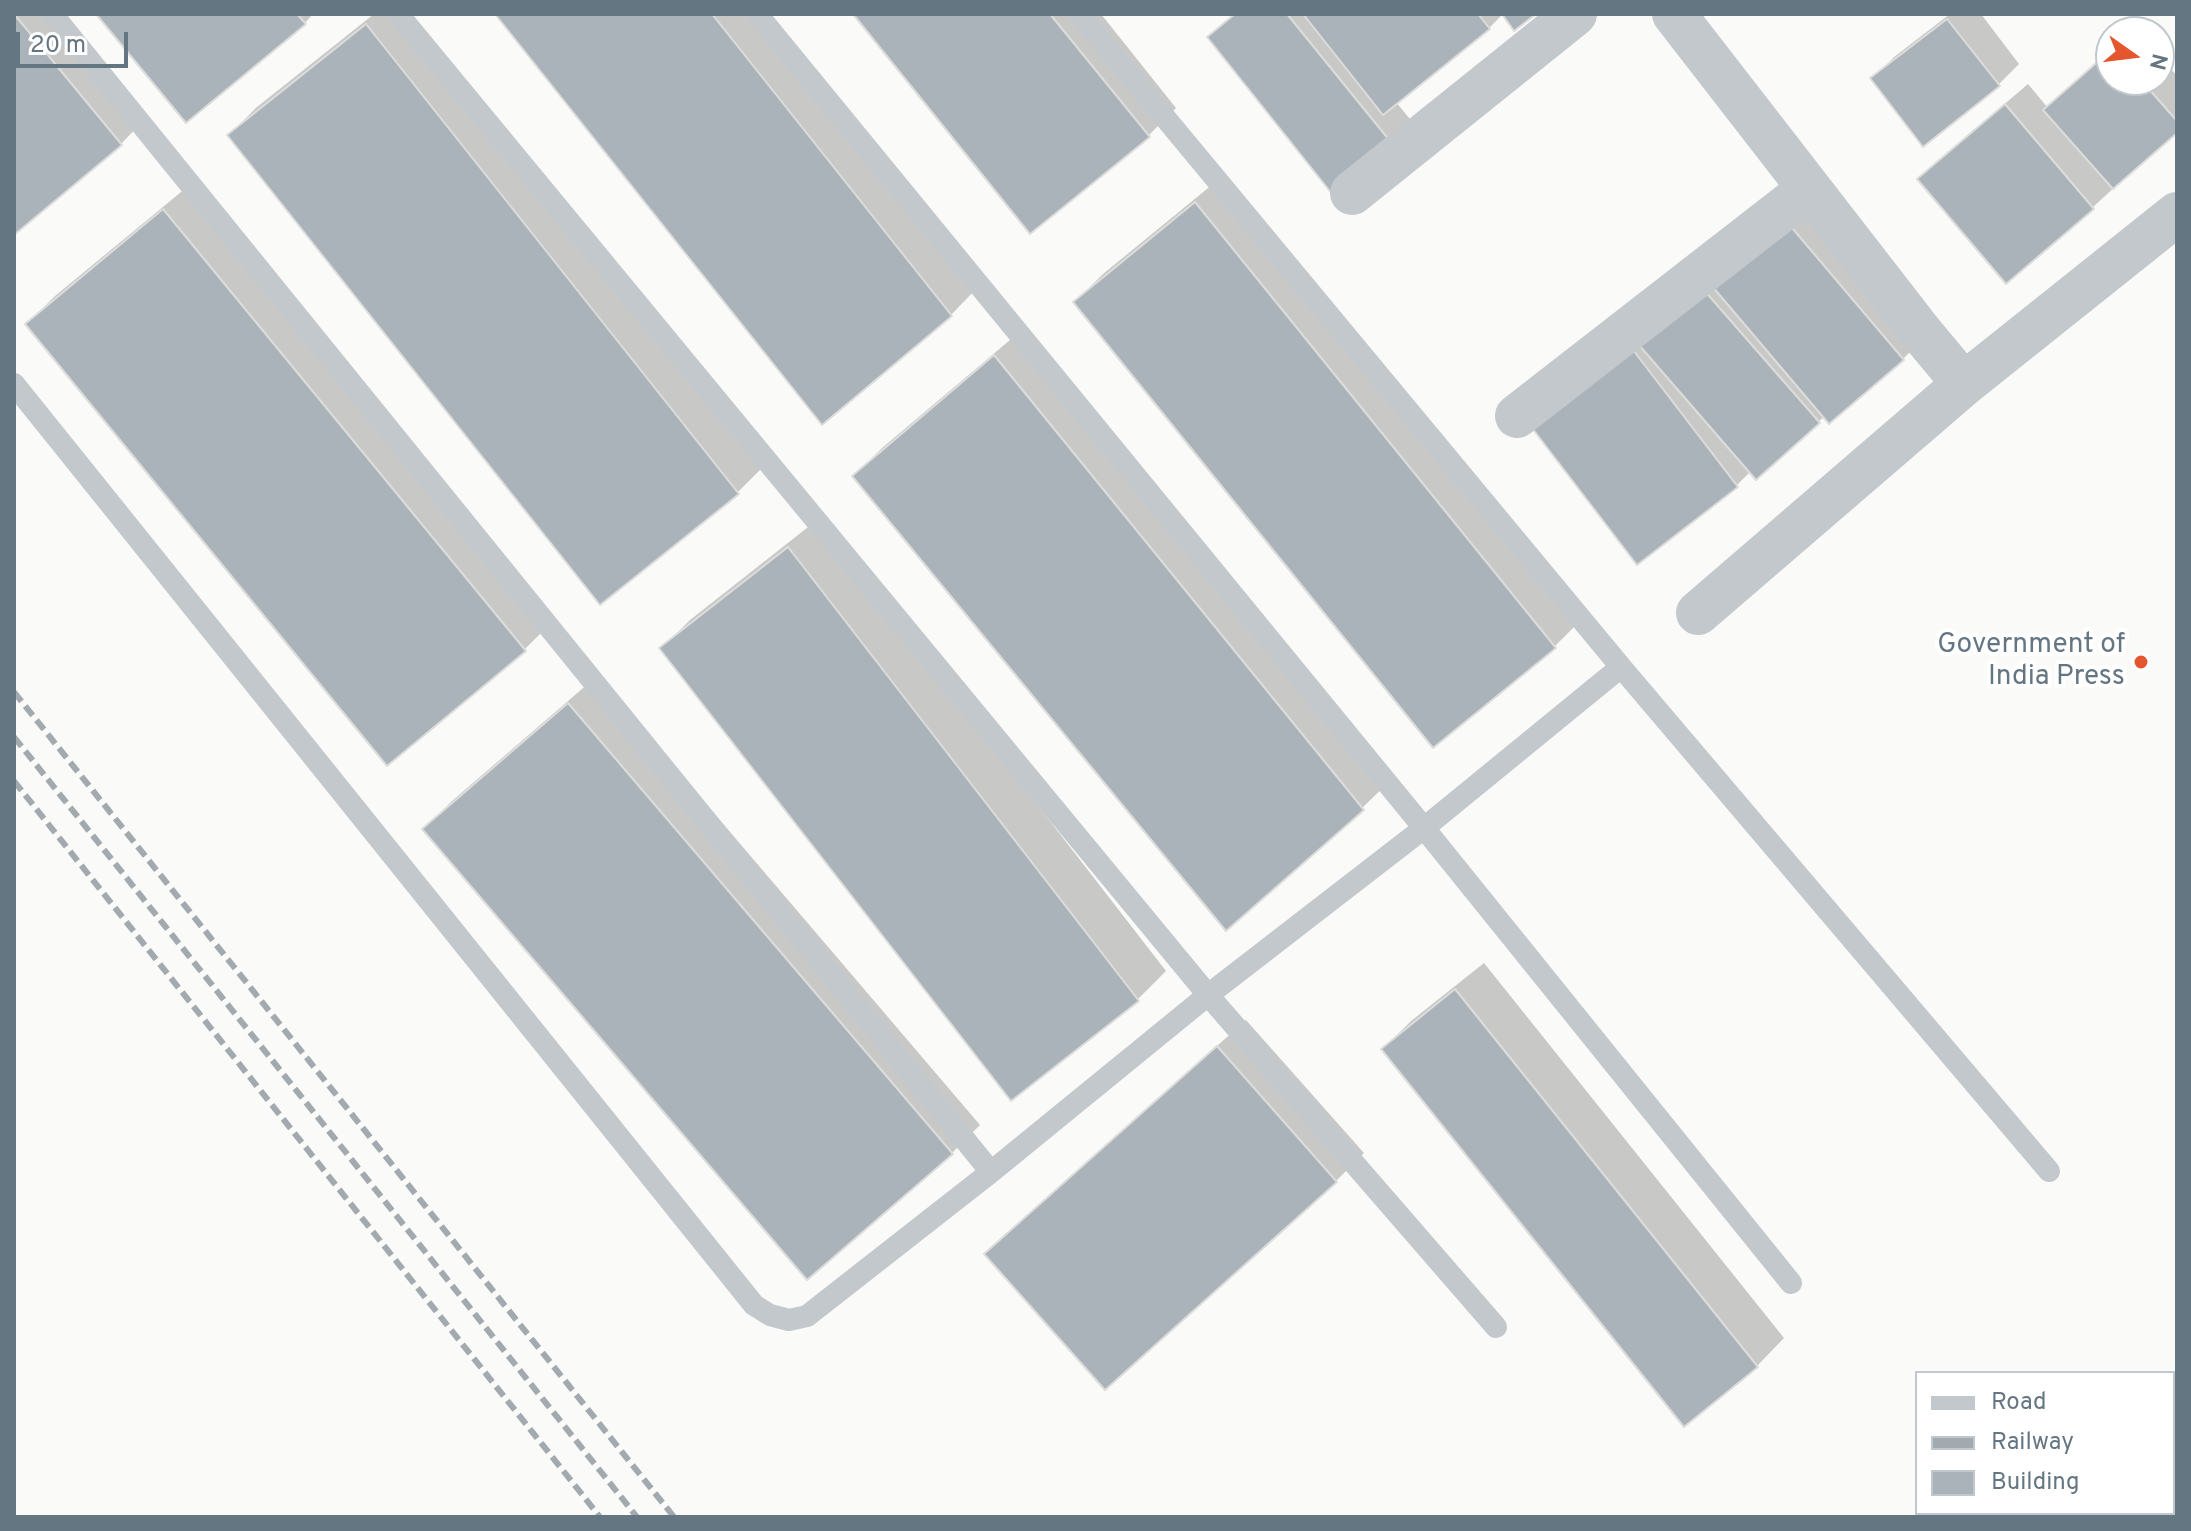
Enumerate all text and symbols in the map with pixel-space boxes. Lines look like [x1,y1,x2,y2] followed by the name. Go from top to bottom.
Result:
[20,16,132,66] scale bar
[2095,16,2175,96] north arrow
[30,31,86,61] text: 20 m
[2142,51,2172,72] text: N
[1937,629,2125,695] place label: Government of India Press
[2132,653,2150,671] marker: Government of India Press
[1915,1371,2175,1515] legend
[1991,1388,2047,1418] text: Road
[1991,1428,2074,1458] text: Railway
[1991,1468,2080,1498] text: Building

